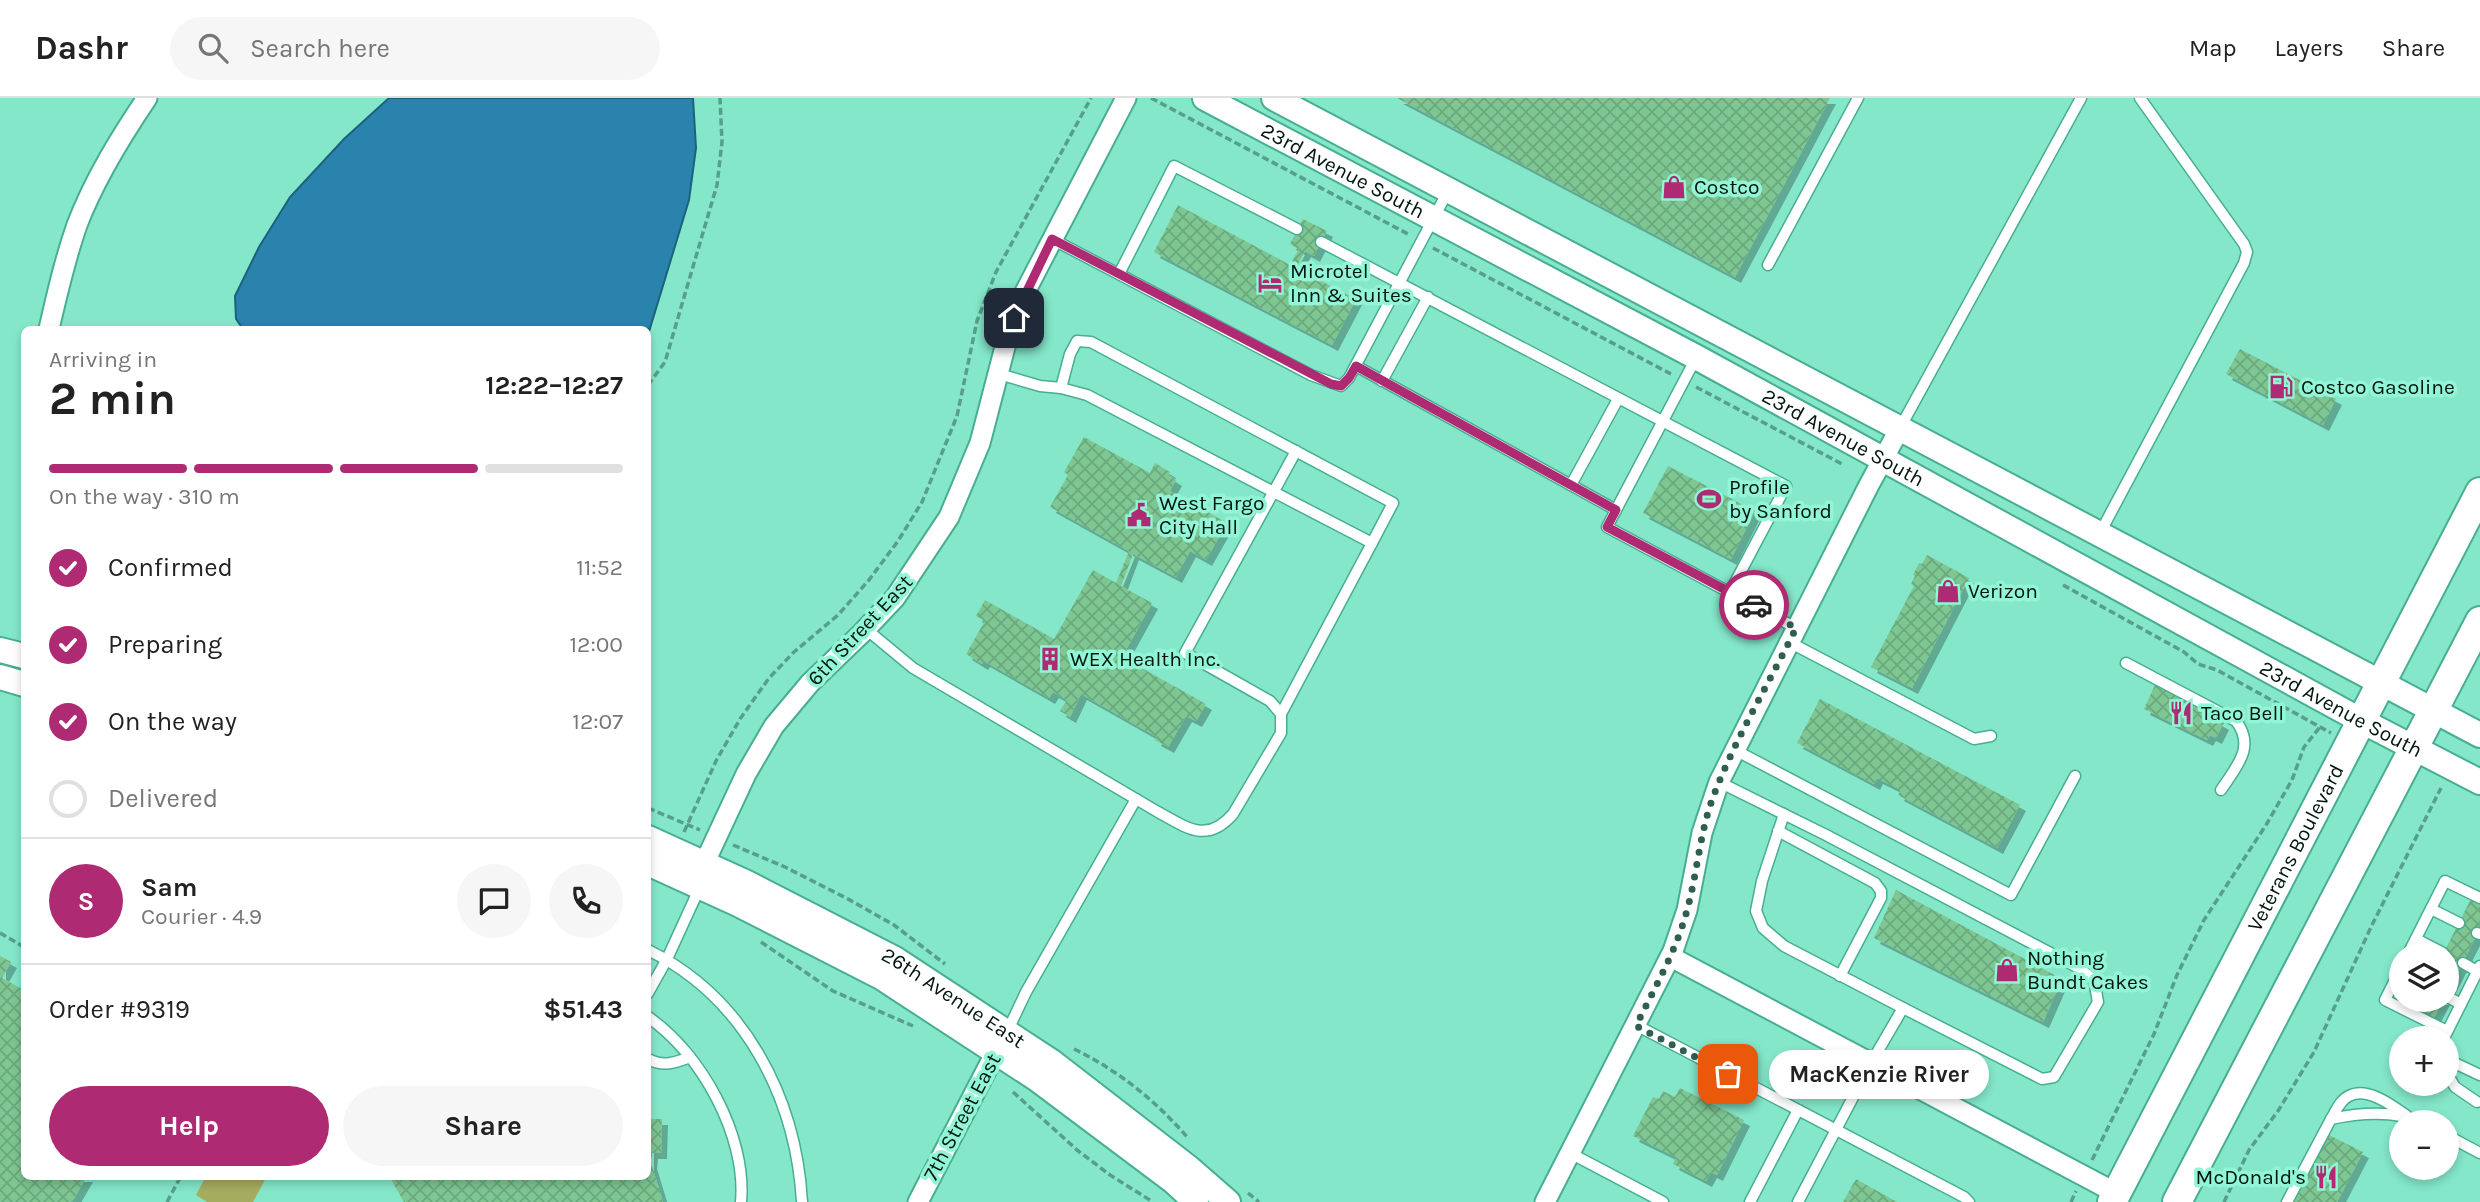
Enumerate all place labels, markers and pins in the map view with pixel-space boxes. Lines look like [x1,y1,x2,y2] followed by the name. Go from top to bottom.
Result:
[1660,173,1688,201] shop icon: Costco
[1694,175,1760,199] place label: Costco
[1290,259,1412,307] place label: Microtel Inn & Suites
[1256,269,1284,297] hotel icon: Microtel Inn & Suites
[984,288,1044,348] pin
[2267,373,2295,401] fuel station icon: Costco Gasoline
[2301,375,2455,399] place label: Costco Gasoline
[1729,475,1832,523] place label: Profile by Sanford
[1695,485,1723,513] sports icon: Profile by Sanford
[1159,491,1264,539] place label: West Fargo City Hall
[1125,501,1153,529] public building icon: West Fargo City Hall
[1934,577,1962,605] shop icon: Verizon
[1968,579,2038,603] place label: Verizon
[1036,645,1064,673] building icon: WEX Health Inc.
[1070,647,1220,671] place label: WEX Health Inc.
[2167,699,2195,727] restaurant icon: Taco Bell
[2201,701,2284,725] place label: Taco Bell
[2027,946,2149,994] place label: Nothing Bundt Cakes
[1993,956,2021,984] shop icon: Nothing Bundt Cakes
[1698,1044,1758,1104] pin
[1770,1049,1991,1098] callout: MacKenzie River
[2312,1163,2340,1191] restaurant icon: McDonald's
[2196,1165,2306,1189] place label: McDonald's

